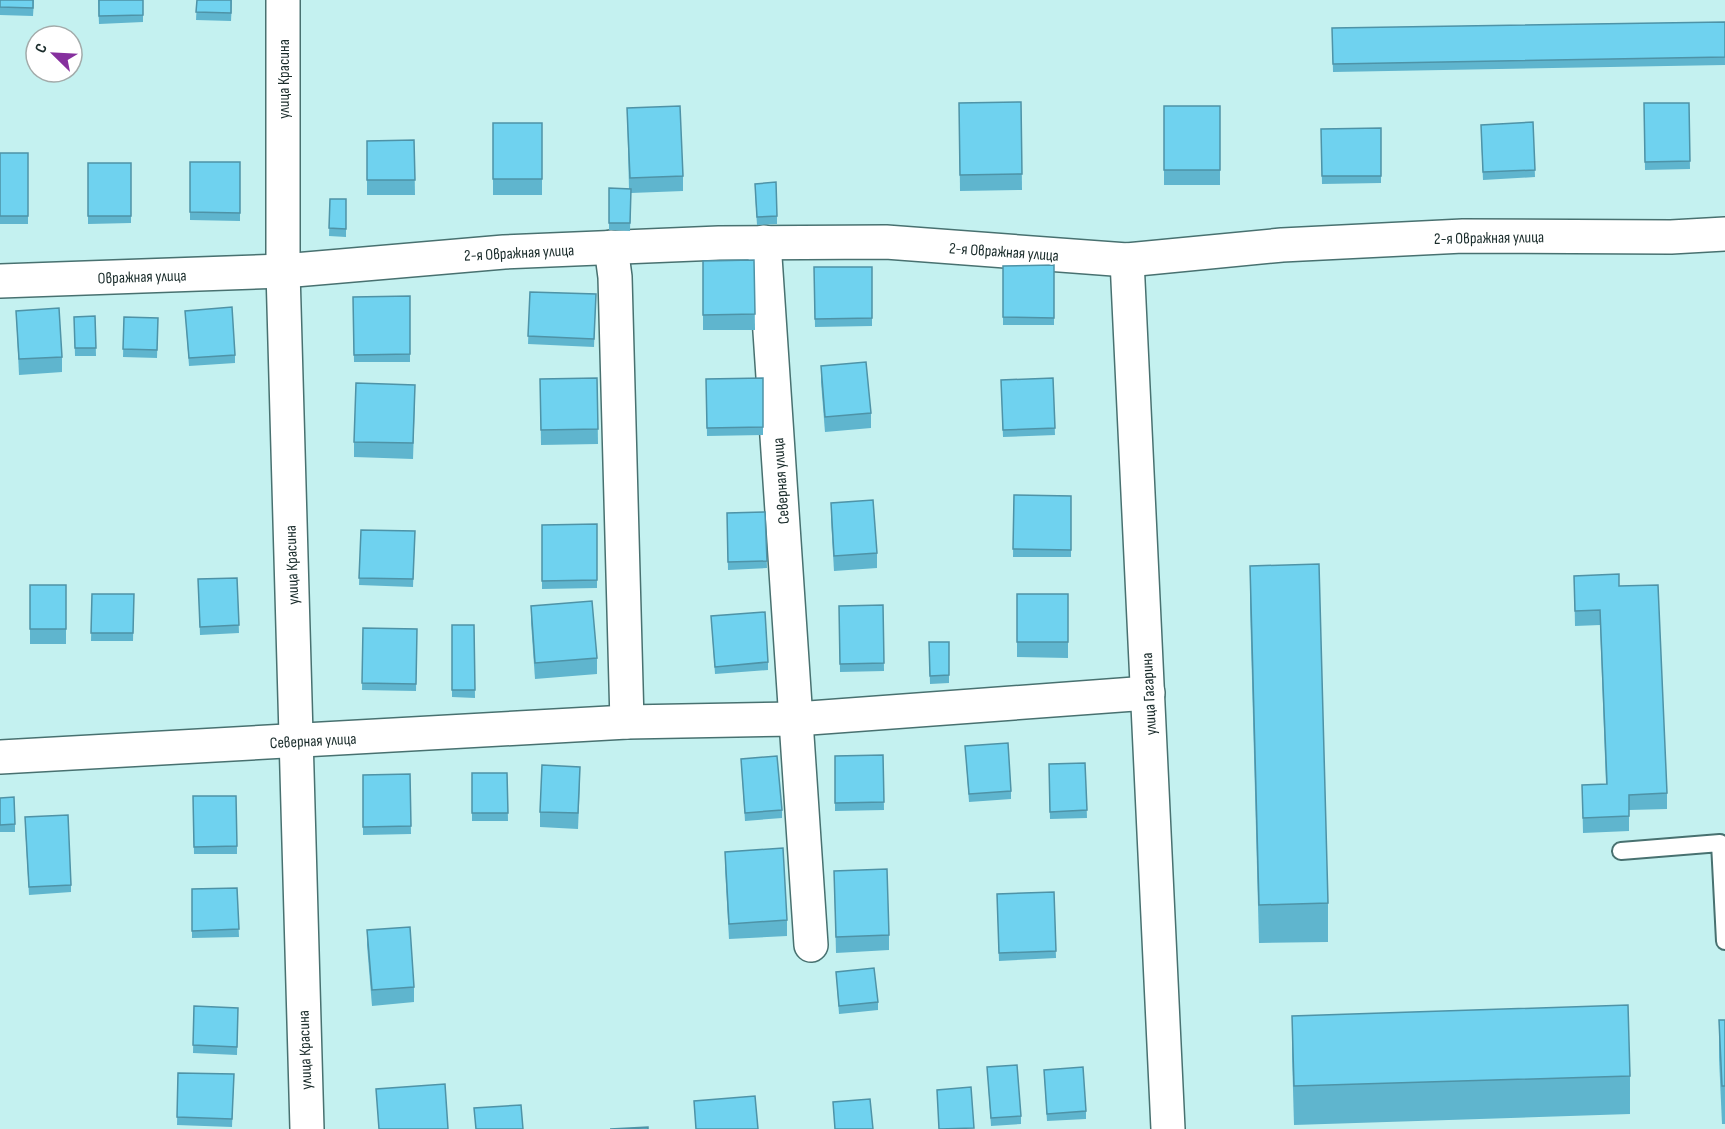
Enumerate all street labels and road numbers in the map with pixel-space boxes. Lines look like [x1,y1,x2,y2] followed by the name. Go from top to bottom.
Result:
[275,39,294,119] street label: улица Красина
[1434,228,1544,249] street label: 2-я Овражная улица
[948,239,1059,266] street label: 2-я Овражная улица
[464,241,575,266] street label: 2-я Овражная улица
[97,266,187,289] street label: Овражная улица
[769,437,794,525] street label: Северная улица
[282,525,303,605] street label: улица Красина
[1138,652,1161,736] street label: улица Гагарина
[269,730,357,753] street label: Северная улица
[295,1010,316,1090] street label: улица Красина

